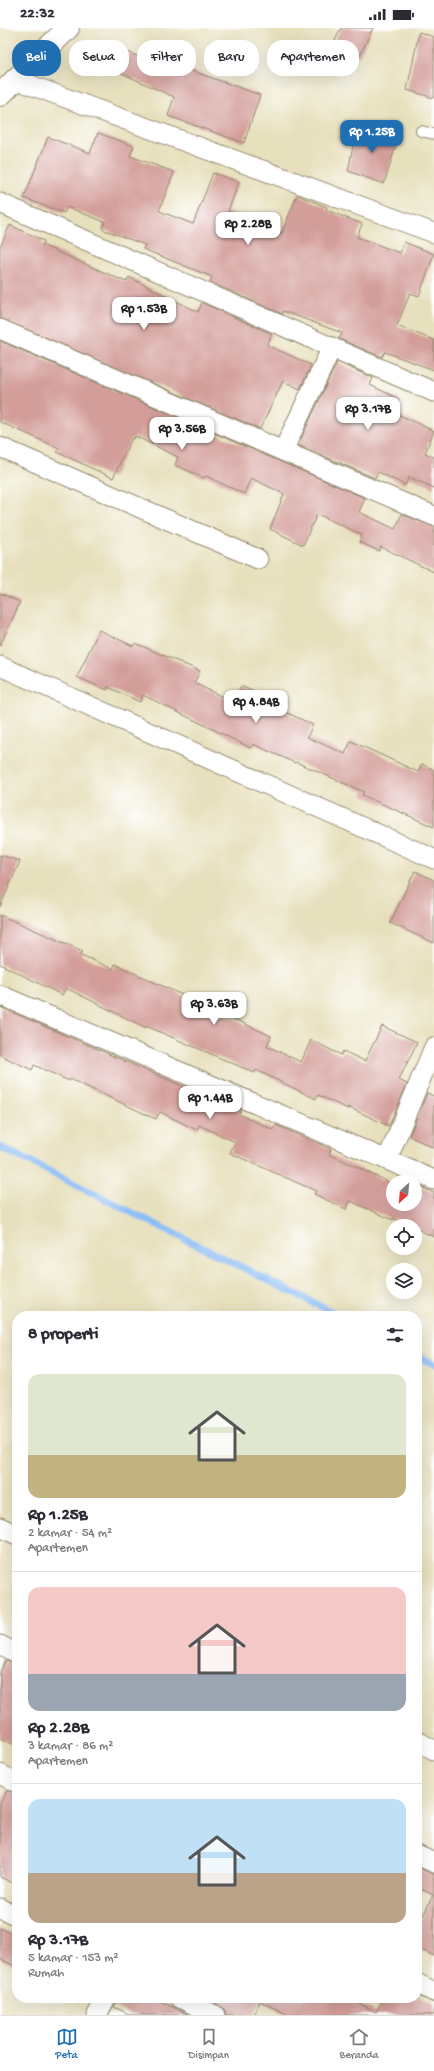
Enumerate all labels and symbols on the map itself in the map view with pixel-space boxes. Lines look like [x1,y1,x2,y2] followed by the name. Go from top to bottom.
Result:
[331,120,413,154] pin: Rp 1.25B
[207,212,289,246] pin: Rp 2.28B
[103,297,185,331] pin: Rp 1.53B
[327,397,409,431] pin: Rp 3.17B
[141,417,223,451] pin: Rp 3.56B
[215,690,297,724] pin: Rp 4.84B
[173,992,255,1026] pin: Rp 3.63B
[169,1086,251,1120] pin: Rp 1.44B
[386,1175,422,1211] north arrow

